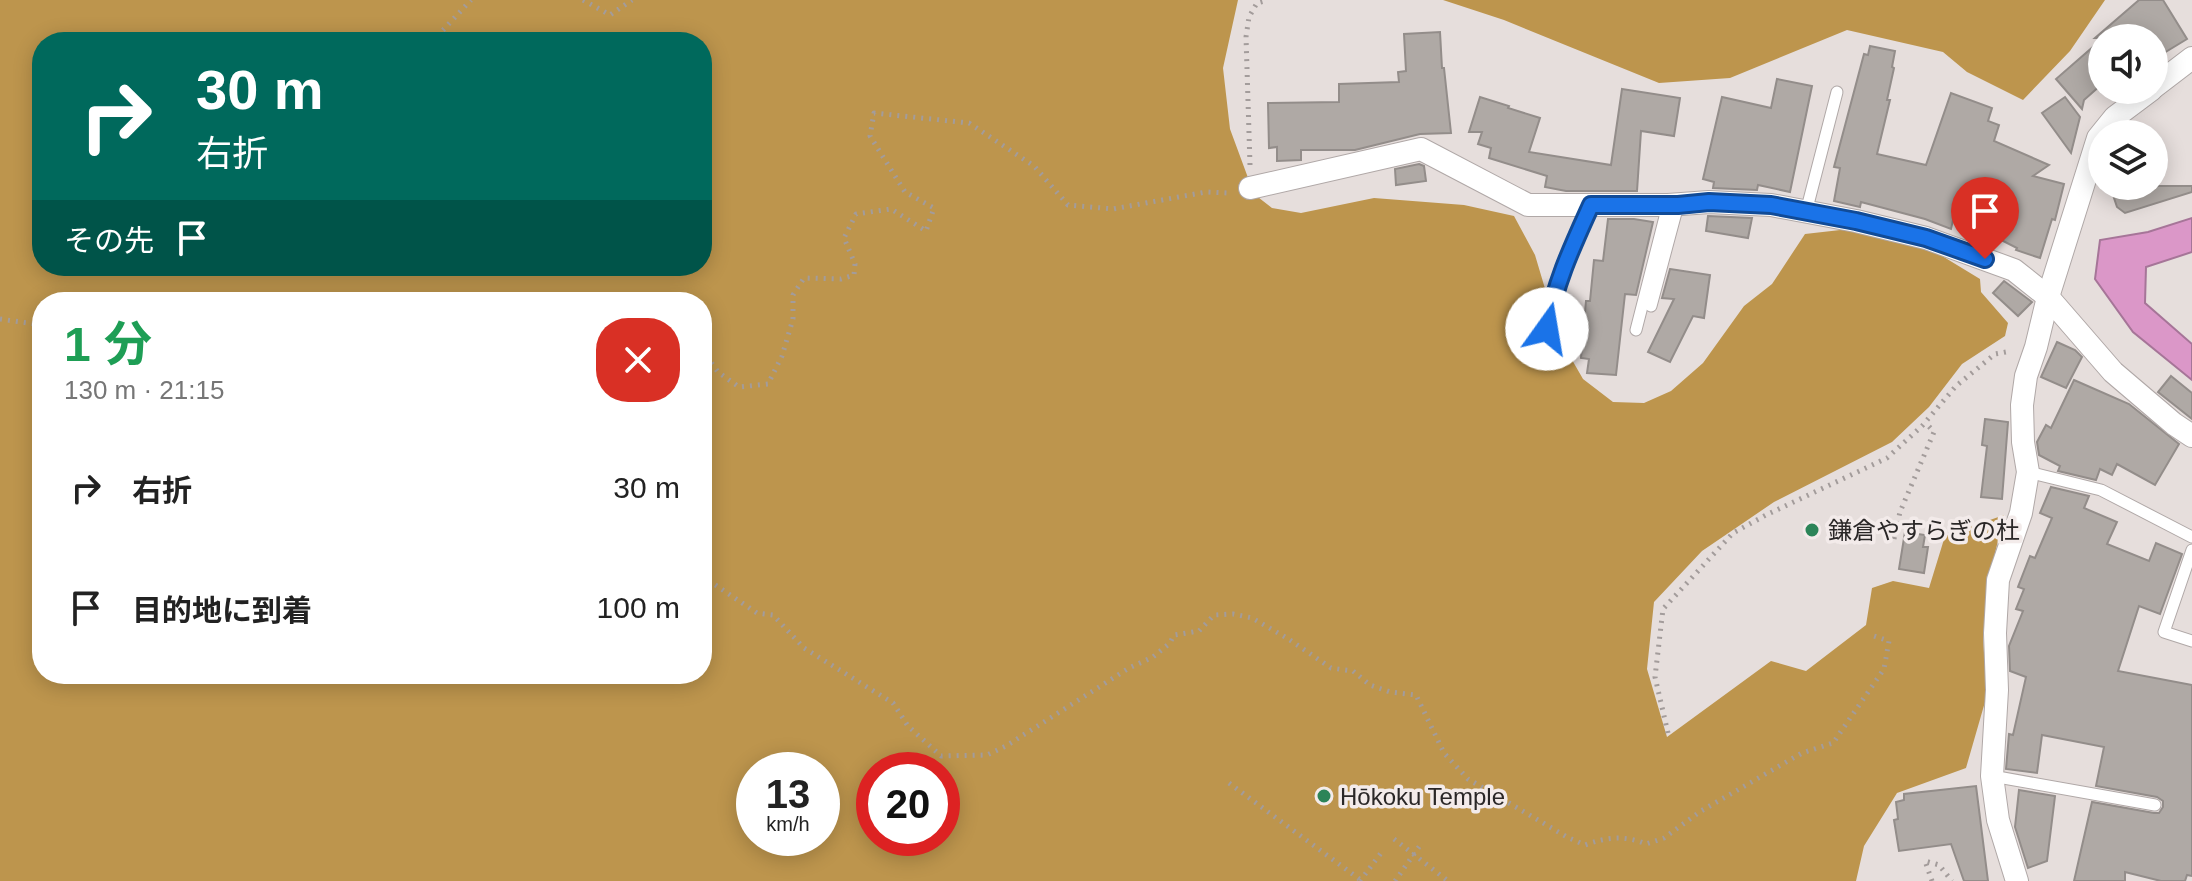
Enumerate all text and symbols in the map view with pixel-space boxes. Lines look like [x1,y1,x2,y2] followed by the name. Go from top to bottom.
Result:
[2088,24,2168,200] map controls
[2088,24,2168,104] button: sound
[196,58,324,121] text: 30 m
[64,64,168,168] icon: right
[2088,120,2168,200] button: layers
[196,133,268,174] text: 右折
[1951,177,2019,259] pin
[1963,189,2007,233] icon: arrive
[170,216,214,260] icon: arrive
[64,224,154,257] text: その先
[1505,287,1589,371] position arrow
[64,318,152,371] text: 1 分
[596,318,680,402] button: close
[64,375,224,405] text: 130 m · 21:15
[64,466,108,510] icon: right
[613,471,680,504] text: 30 m
[132,474,192,507] text: 右折
[1828,517,2020,544] place label: 鎌倉やすらぎの杜
[1803,521,1821,539] marker: 鎌倉やすらぎの杜
[64,586,108,630] icon: arrive
[597,591,680,624] text: 100 m
[132,594,312,627] text: 目的地に到着
[856,752,960,856] speed limit sign: 20
[766,772,810,816] text: 13
[1340,783,1505,810] place label: Hōkoku Temple
[1315,787,1333,805] marker: Hōkoku Temple
[766,813,810,835] text: km/h

